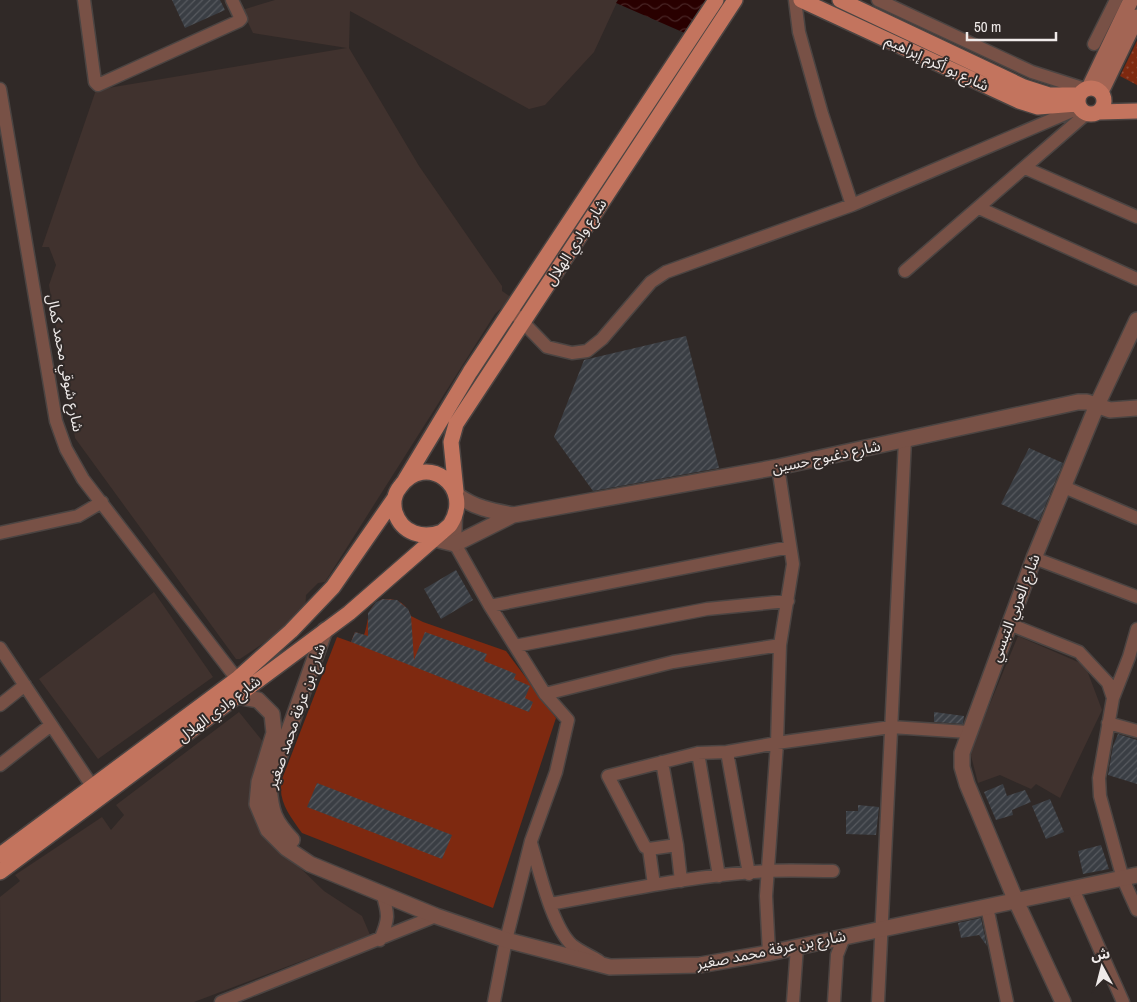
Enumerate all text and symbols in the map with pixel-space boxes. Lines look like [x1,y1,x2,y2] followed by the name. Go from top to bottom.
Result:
[967,10,1056,42] scale bar
[974,16,1001,37] text: 50 m
[881,29,993,98] street label: شارع بو أكرم إبراهيم
[540,194,613,290] street label: شارع وادي الهلال
[40,292,89,434] street label: شارع شوقي محمد كمال
[770,435,883,480] street label: شارع دغبوج حسين
[984,551,1047,665] street label: شارع العربي التبسي
[261,640,332,793] street label: شارع بن عرفة محمد صغير
[173,670,266,748] street label: شارع وادي الهلال
[693,925,848,976] street label: شارع بن عرفة محمد صغير
[1077,942,1127,992] north arrow
[1090,944,1111,964] text: ش

